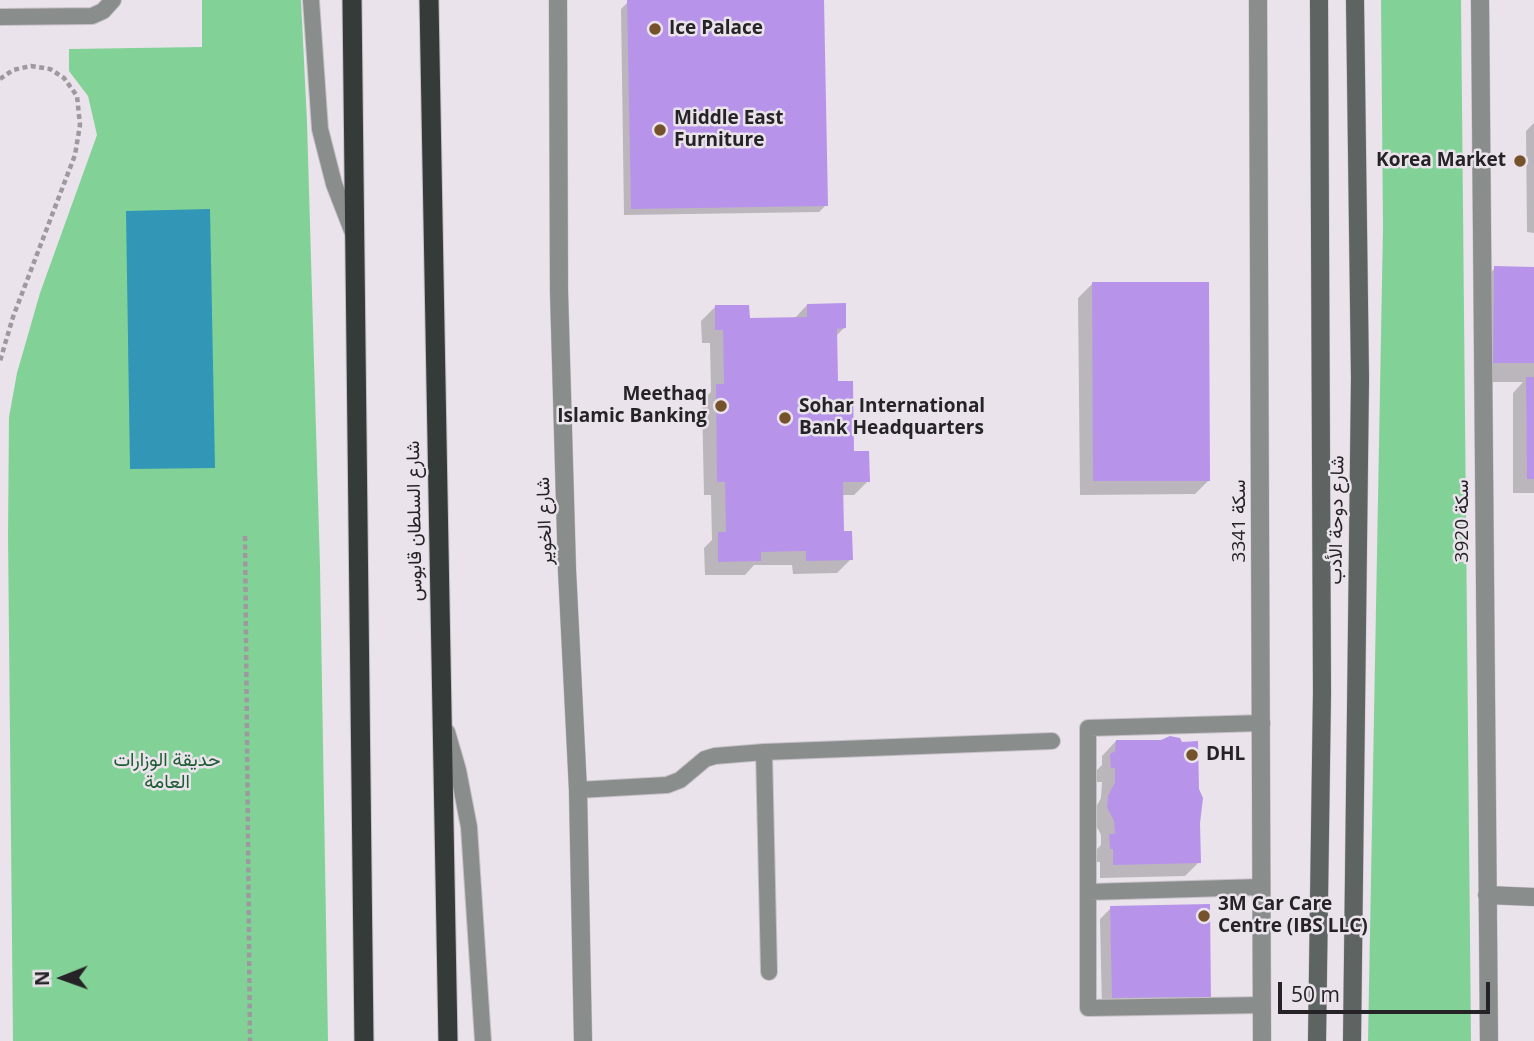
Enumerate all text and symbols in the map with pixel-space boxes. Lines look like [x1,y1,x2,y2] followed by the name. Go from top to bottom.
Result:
[669,18,763,40] place label: Ice Palace
[647,21,663,37] marker: Ice Palace
[674,108,784,152] place label: Middle East Furniture
[652,122,668,138] marker: Middle East Furniture
[1376,150,1506,172] place label: Korea Market
[1512,153,1528,169] marker: Korea Market
[557,384,707,428] place label: Meethaq Islamic Banking
[799,396,985,440] place label: Sohar International Bank Headquarters
[713,398,729,414] marker: Meethaq Islamic Banking
[777,410,793,426] marker: Sohar International Bank Headquarters
[402,440,428,602] street label: شارع السلطان قابوس
[1324,455,1350,585] street label: شارع دوحة الأدب
[532,476,558,566] street label: شارع الخوير
[1229,480,1251,562] street label: سكة 3341
[1452,480,1474,562] street label: سكة 3920
[1206,744,1245,766] place label: DHL
[1184,747,1200,763] marker: DHL
[113,750,221,794] park label: حديقة الوزارات العامة
[1218,894,1368,938] place label: 3M Car Care Centre (IBS LLC)
[1196,908,1212,924] marker: 3M Car Care Centre (IBS LLC)
[28,943,98,1013] north arrow
[1282,968,1494,1012] scale bar
[29,970,55,986] text: N
[1291,980,1340,1008] text: 50 m

